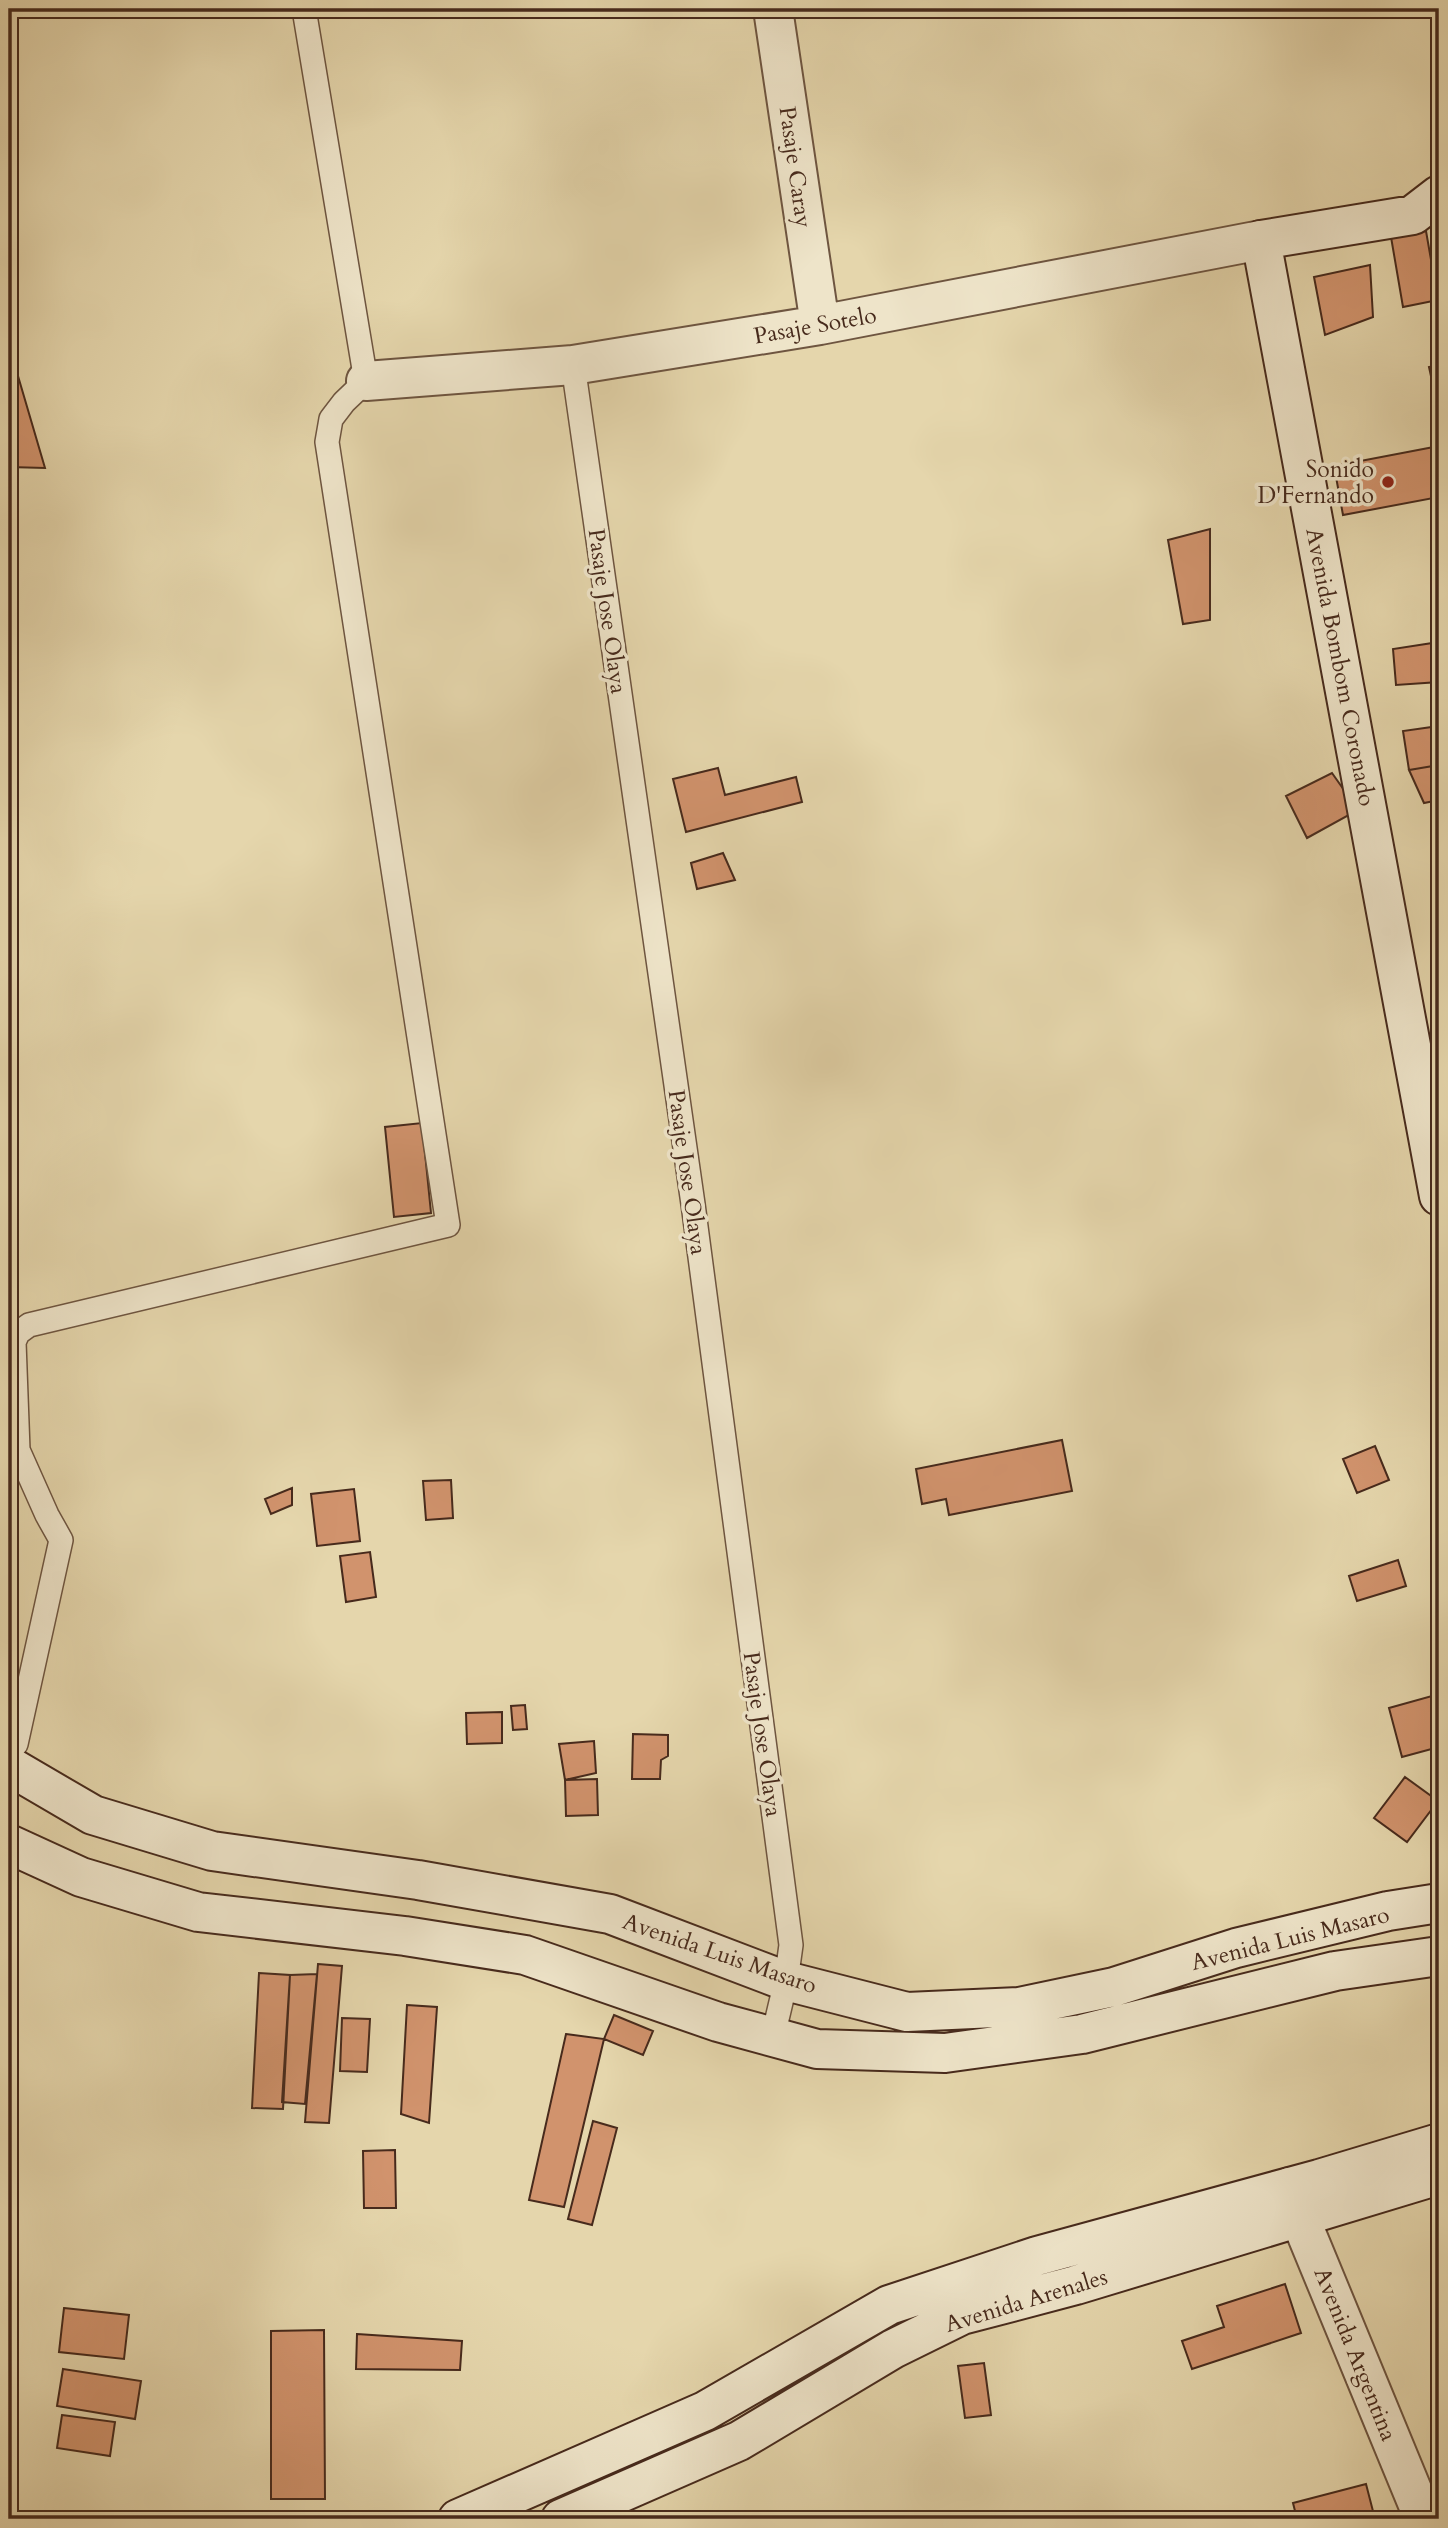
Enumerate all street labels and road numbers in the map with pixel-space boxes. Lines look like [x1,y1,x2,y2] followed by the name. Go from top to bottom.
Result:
[772,104,819,230] street label: Pasaje Caray
[751,299,879,352] street label: Pasaje Sotelo
[1298,525,1383,809] street label: Avenida Bombom Coronado
[581,526,634,696] street label: Pasaje Jose Olaya
[661,1087,714,1257] street label: Pasaje Jose Olaya
[736,1649,789,1819] street label: Pasaje Jose Olaya
[1188,1899,1392,1978] street label: Avenida Luis Masaro
[619,1906,821,2001] street label: Avenida Luis Masaro
[941,2261,1111,2340] street label: Avenida Arenales
[1307,2263,1404,2445] street label: Avenida Argentina

